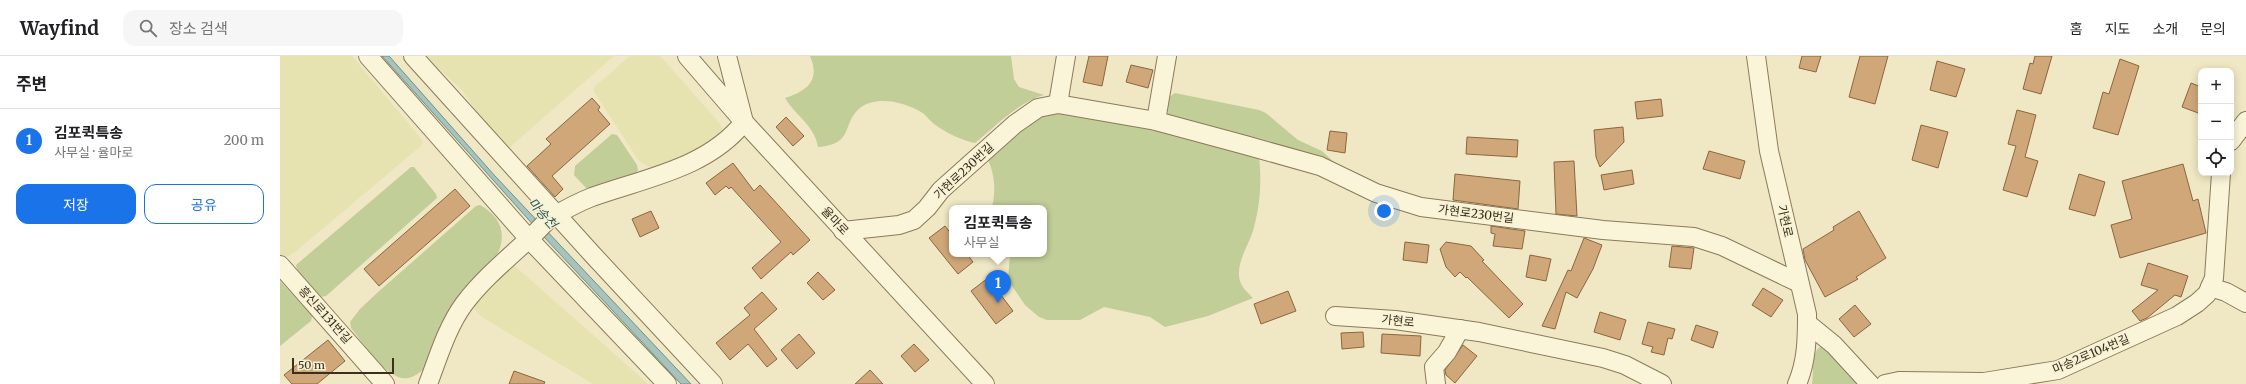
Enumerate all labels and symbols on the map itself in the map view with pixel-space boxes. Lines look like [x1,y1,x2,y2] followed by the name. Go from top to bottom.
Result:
[931,139,997,202] street label: 가현로230번길
[524,194,562,233] water label: 마송천
[1374,201,1394,221] your location
[1437,201,1515,226] street label: 가현로230번길
[819,203,852,238] street label: 율마로
[1774,203,1797,239] street label: 가현로
[985,270,1011,303] pin: 1
[296,283,355,346] street label: 흥신로131번길
[1381,311,1415,330] street label: 가현로
[2050,331,2132,377] street label: 마송2로104번길
[292,356,394,375] scale bar

